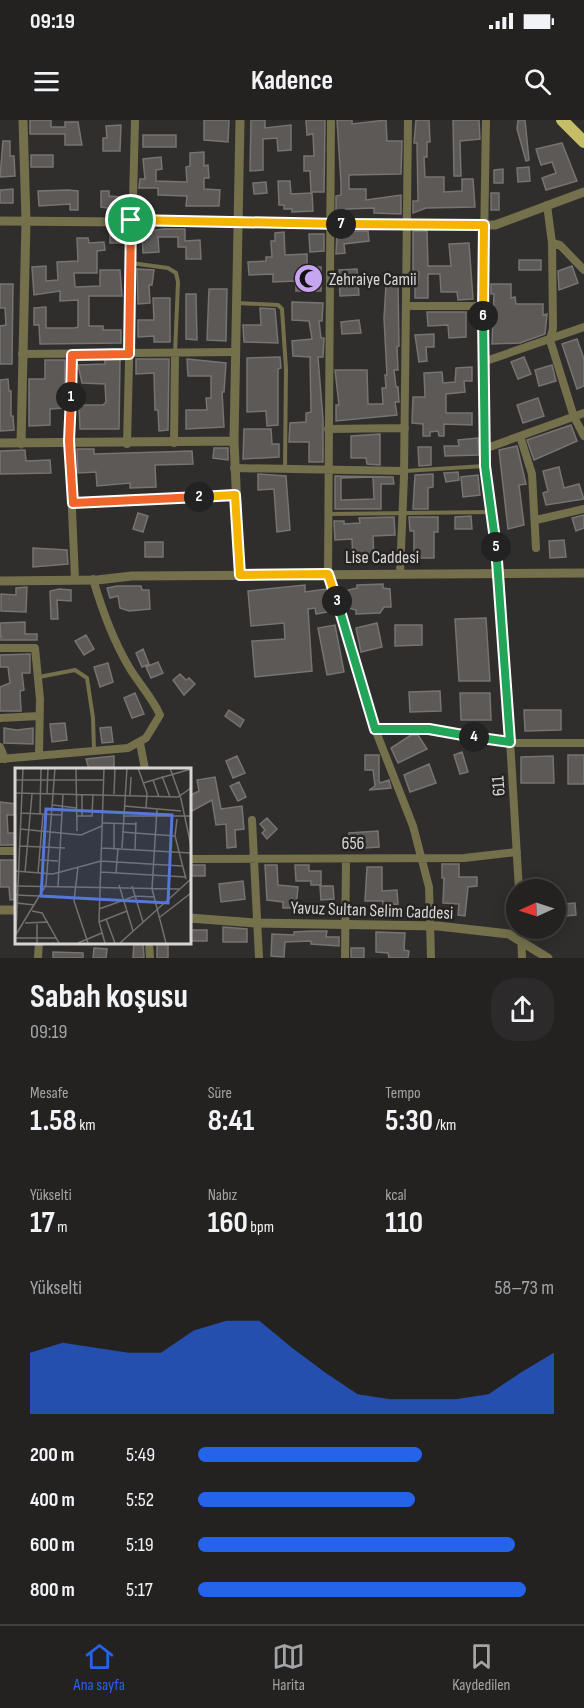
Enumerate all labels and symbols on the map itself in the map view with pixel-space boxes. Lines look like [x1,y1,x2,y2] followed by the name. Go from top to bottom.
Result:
[105,194,156,245] pin
[326,209,356,239] pin: 7
[292,263,324,295] mosque icon: Zehraiye Camii
[329,269,417,290] place label: Zehraiye Camii
[468,301,498,331] pin: 6
[56,382,86,412] pin: 1
[184,482,214,512] pin: 2
[481,532,511,562] pin: 5
[345,547,419,568] street label: Lise Caddesi
[322,586,352,616] pin: 3
[459,722,489,752] pin: 4
[15,768,190,943] inset map
[487,774,510,797] street label: 611
[342,833,365,854] street label: 656
[506,879,566,939] north arrow
[290,897,454,924] street label: Yavuz Sultan Selim Caddesi

